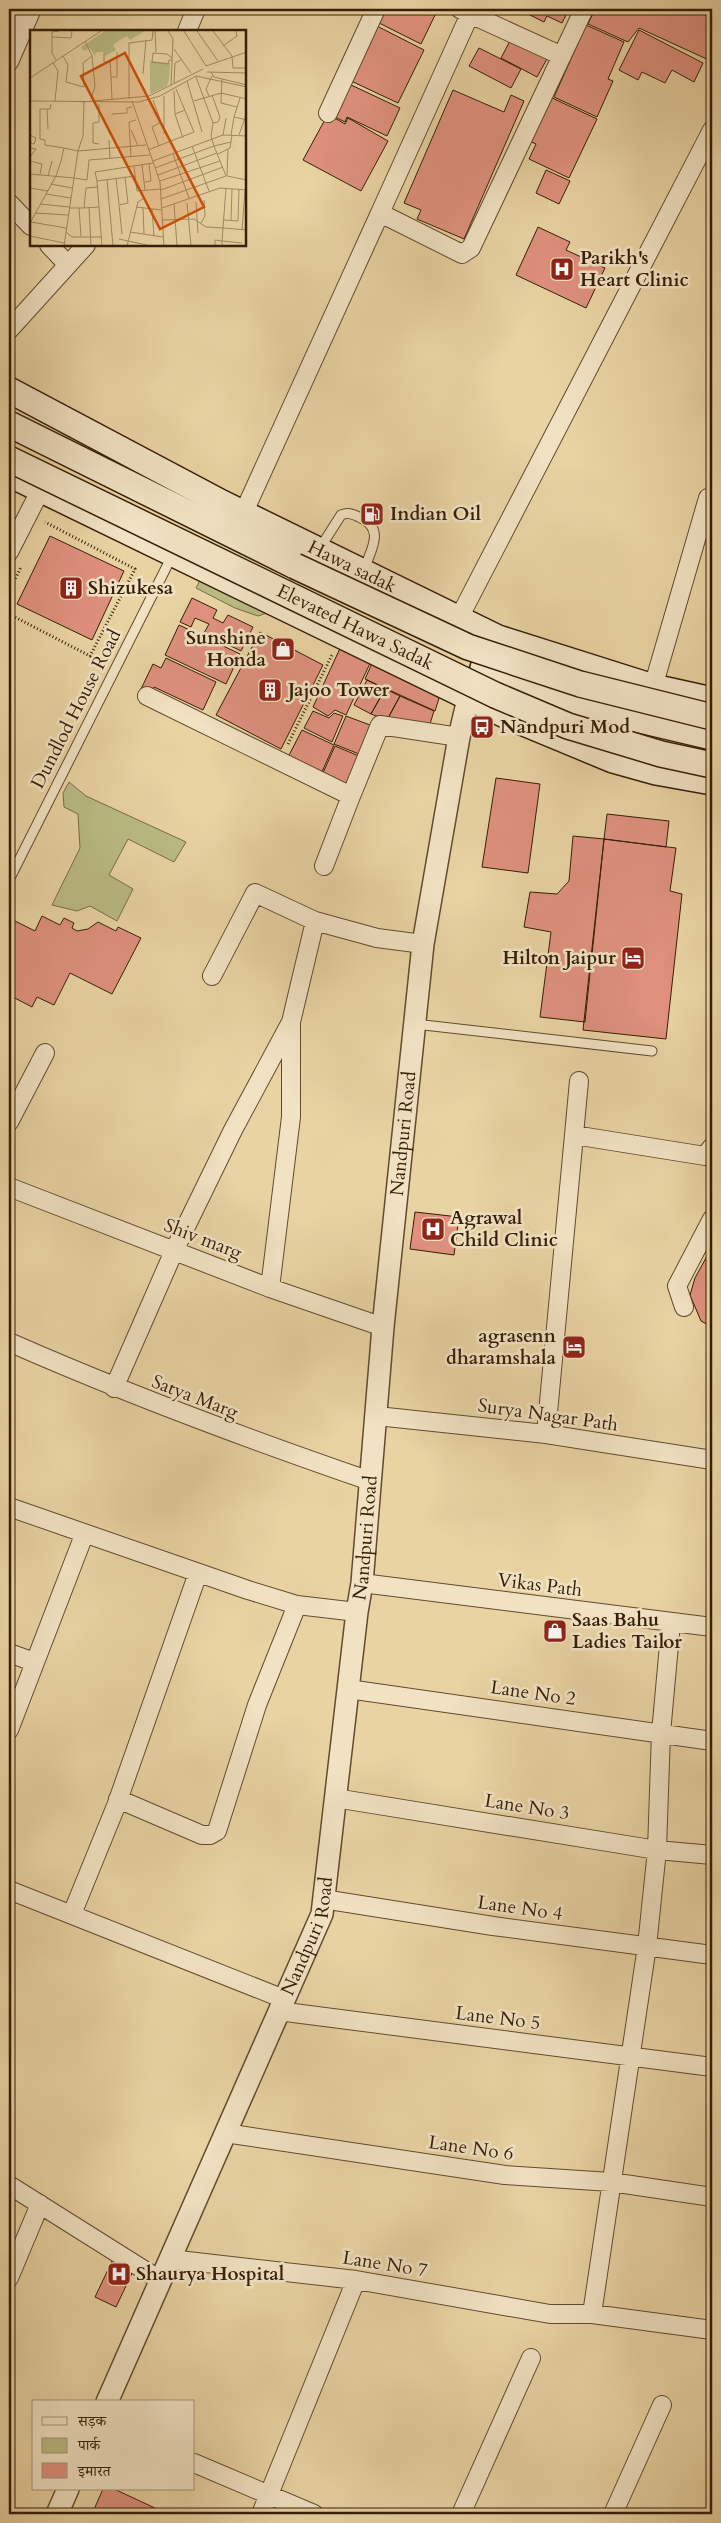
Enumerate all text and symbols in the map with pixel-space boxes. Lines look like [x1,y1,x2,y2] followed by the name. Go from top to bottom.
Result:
[30,30,246,246] inset map
[580,245,689,293] place label: Parikh's Heart Clinic
[549,256,575,282] hospital icon: Parikh's Heart Clinic
[359,501,385,527] fuel station icon: Indian Oil
[390,501,482,527] place label: Indian Oil
[303,534,402,600] street label: Hawa sadak
[58,575,84,601] building icon: Shizukesa
[88,575,174,601] place label: Shizukesa
[272,578,439,677] street label: Elevated Hawa Sadak
[25,625,127,793] street label: Dundlod House Road
[186,625,267,673] place label: Sunshine Honda
[270,636,296,662] shop icon: Sunshine Honda
[257,677,283,703] building icon: Jajoo Tower
[285,677,390,703] place label: Jajoo Tower
[469,714,495,740] bus stop icon: Nandpuri Mod
[500,714,630,740] place label: Nandpuri Mod
[502,945,616,971] place label: Hilton Jaipur
[620,945,646,971] hotel icon: Hilton Jaipur
[384,1070,423,1197] street label: Nandpuri Road
[450,1205,558,1253] place label: Agrawal Child Clinic
[160,1212,246,1266] street label: Shiv marg
[420,1216,446,1242] hospital icon: Agrawal Child Clinic
[446,1323,557,1371] place label: agrasenn dharamshala
[561,1334,587,1360] hotel icon: agrasenn dharamshala
[148,1369,242,1426] street label: Satya Marg
[476,1392,620,1438] street label: Surya Nagar Path
[346,1474,384,1602] street label: Nandpuri Road
[496,1567,584,1603] street label: Vikas Path
[572,1607,682,1655] place label: Saas Bahu Ladies Tailor
[542,1618,568,1644] shop icon: Saas Bahu Ladies Tailor
[489,1674,577,1712] street label: Lane No 2
[483,1787,571,1827] street label: Lane No 3
[275,1875,339,2000] street label: Nandpuri Road
[476,1889,564,1927] street label: Lane No 4
[454,2000,542,2036] street label: Lane No 5
[427,2129,515,2167] street label: Lane No 6
[341,2244,430,2284] street label: Lane No 7
[106,2261,132,2287] hospital icon: Shaurya Hospital
[136,2261,285,2287] place label: Shaurya Hospital
[32,2400,195,2490] legend
[77,2411,107,2431] text: सड़क
[77,2435,101,2455] text: पार्क
[77,2461,112,2481] text: इमारत

